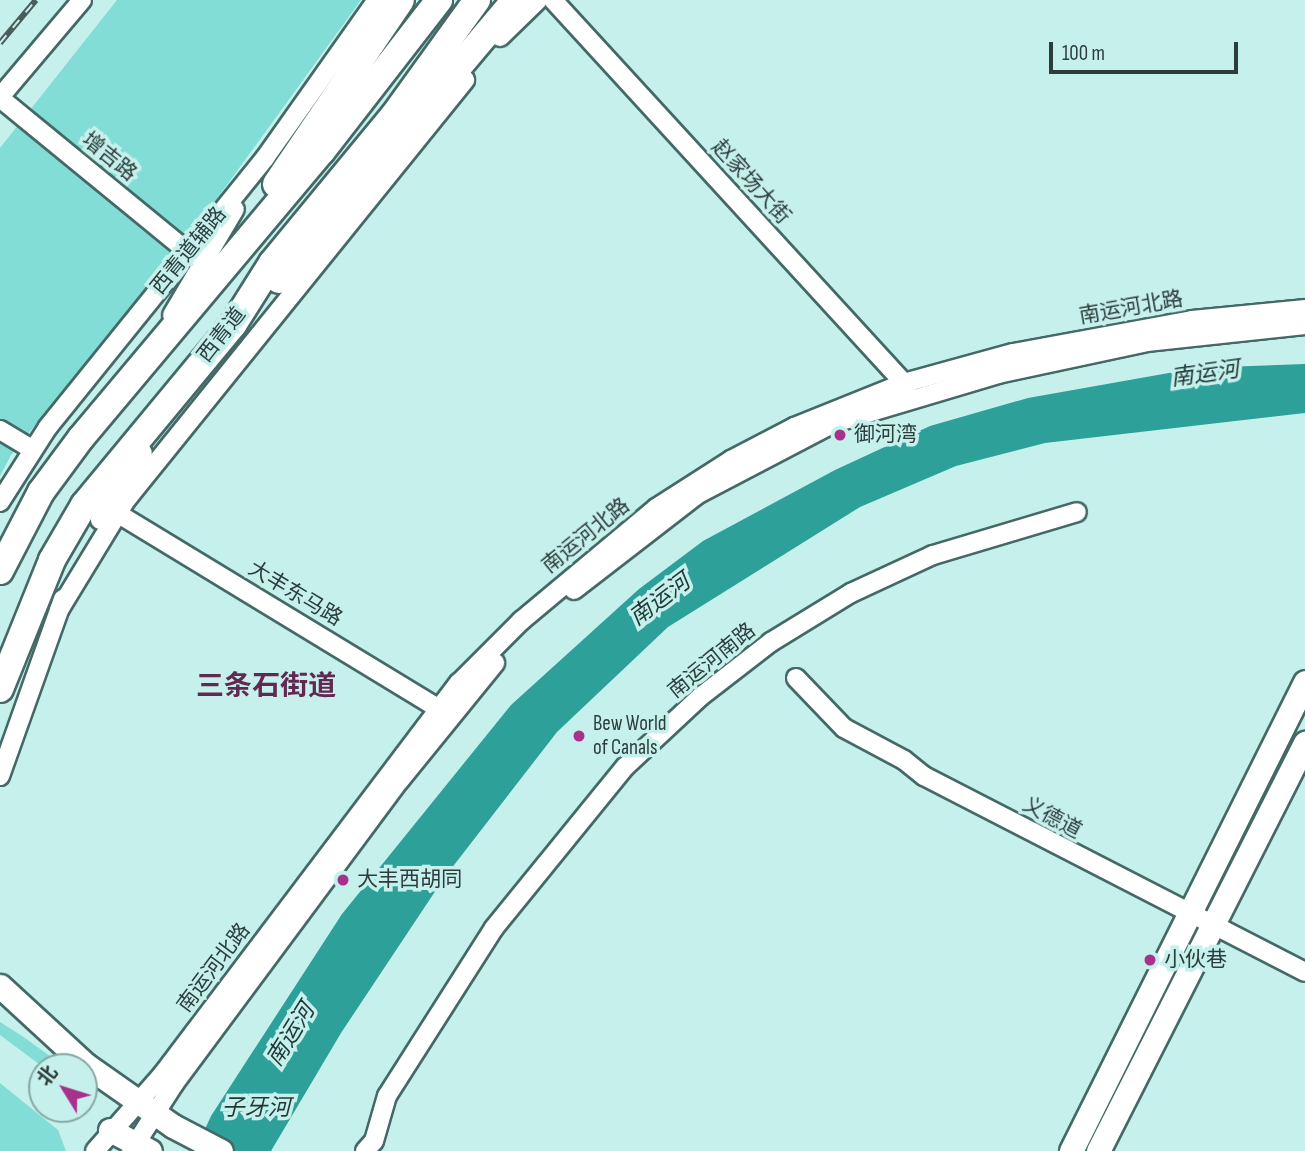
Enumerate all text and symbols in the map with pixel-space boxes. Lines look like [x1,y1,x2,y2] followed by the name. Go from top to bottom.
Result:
[1053,28,1242,72] scale bar
[1062,41,1105,66] text: 100 m
[77,127,141,187] street label: 增吉路
[707,135,795,229] street label: 赵家场大街
[146,202,232,300] street label: 西青道辅路
[1077,286,1185,330] street label: 南运河北路
[193,302,251,368] street label: 西青道
[1169,356,1241,392] water label: 南运河
[854,422,917,448] place label: 御河湾
[832,427,848,443] marker: 御河湾
[537,493,635,579] street label: 南运河北路
[244,556,346,632] street label: 大丰东马路
[624,568,696,632] water label: 南运河
[663,618,761,704] street label: 南运河南路
[196,670,336,704] district label: 三条石街道
[593,711,667,761] place label: Bew World of Canals
[571,728,587,744] marker: Bew World of Canals
[1018,792,1086,844] street label: 义德道
[357,867,462,893] place label: 大丰西胡同
[335,872,351,888] marker: 大丰西胡同
[172,918,256,1018] street label: 南运河北路
[1164,947,1227,973] place label: 小伙巷
[1142,952,1158,968] marker: 小伙巷
[261,998,321,1072] water label: 南运河
[28,1053,98,1123] north arrow
[33,1061,63,1091] text: 北
[222,1094,290,1122] water label: 子牙河

